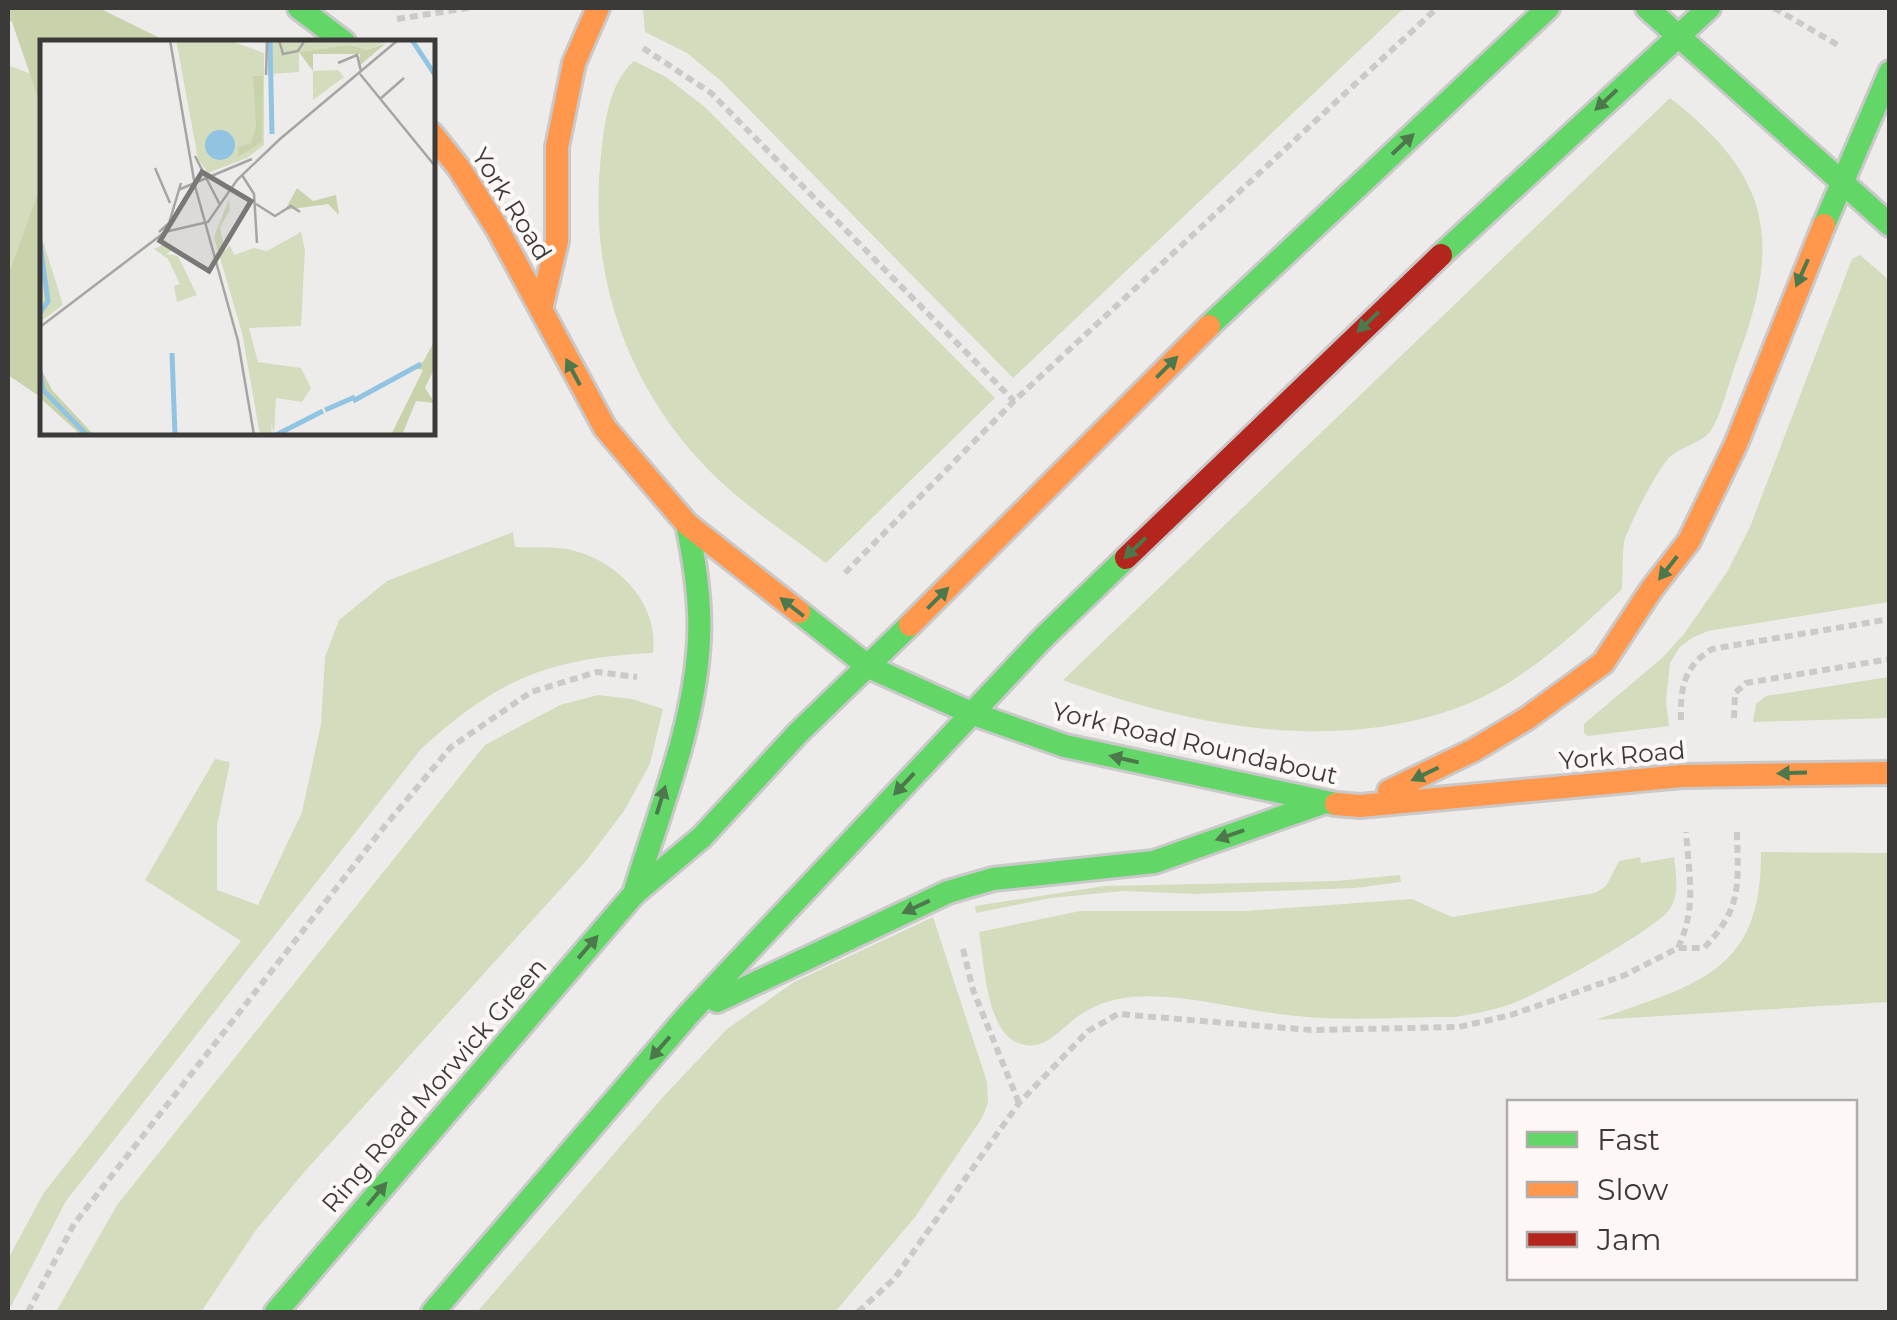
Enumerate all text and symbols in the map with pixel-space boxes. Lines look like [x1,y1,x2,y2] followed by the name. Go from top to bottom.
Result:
[40,40,435,435] inset map
[1594,89,1619,111] one-way arrow
[1391,133,1415,156] one-way arrow
[466,142,558,266] street label: York Road
[1794,259,1811,288] one-way arrow
[1356,310,1381,332] one-way arrow
[1155,356,1178,380] one-way arrow
[564,357,581,386] one-way arrow
[1124,536,1148,559] one-way arrow
[1658,555,1679,581] one-way arrow
[925,586,949,610] one-way arrow
[779,597,805,617] one-way arrow
[1049,696,1341,790] street label: York Road Roundabout
[1558,735,1686,775] street label: York Road
[1108,751,1139,766] one-way arrow
[1411,765,1440,782] one-way arrow
[1776,765,1808,781] one-way arrow
[893,772,916,796] one-way arrow
[654,784,669,815] one-way arrow
[1215,829,1245,844] one-way arrow
[901,899,930,916] one-way arrow
[577,935,599,960] one-way arrow
[315,952,553,1218] street label: Ring Road Morwick Green
[649,1036,671,1061] one-way arrow
[1507,1100,1857,1280] legend
[1597,1121,1660,1158] text: Fast
[1597,1171,1669,1208] text: Slow
[365,1182,387,1207] one-way arrow
[1596,1221,1662,1258] text: Jam

